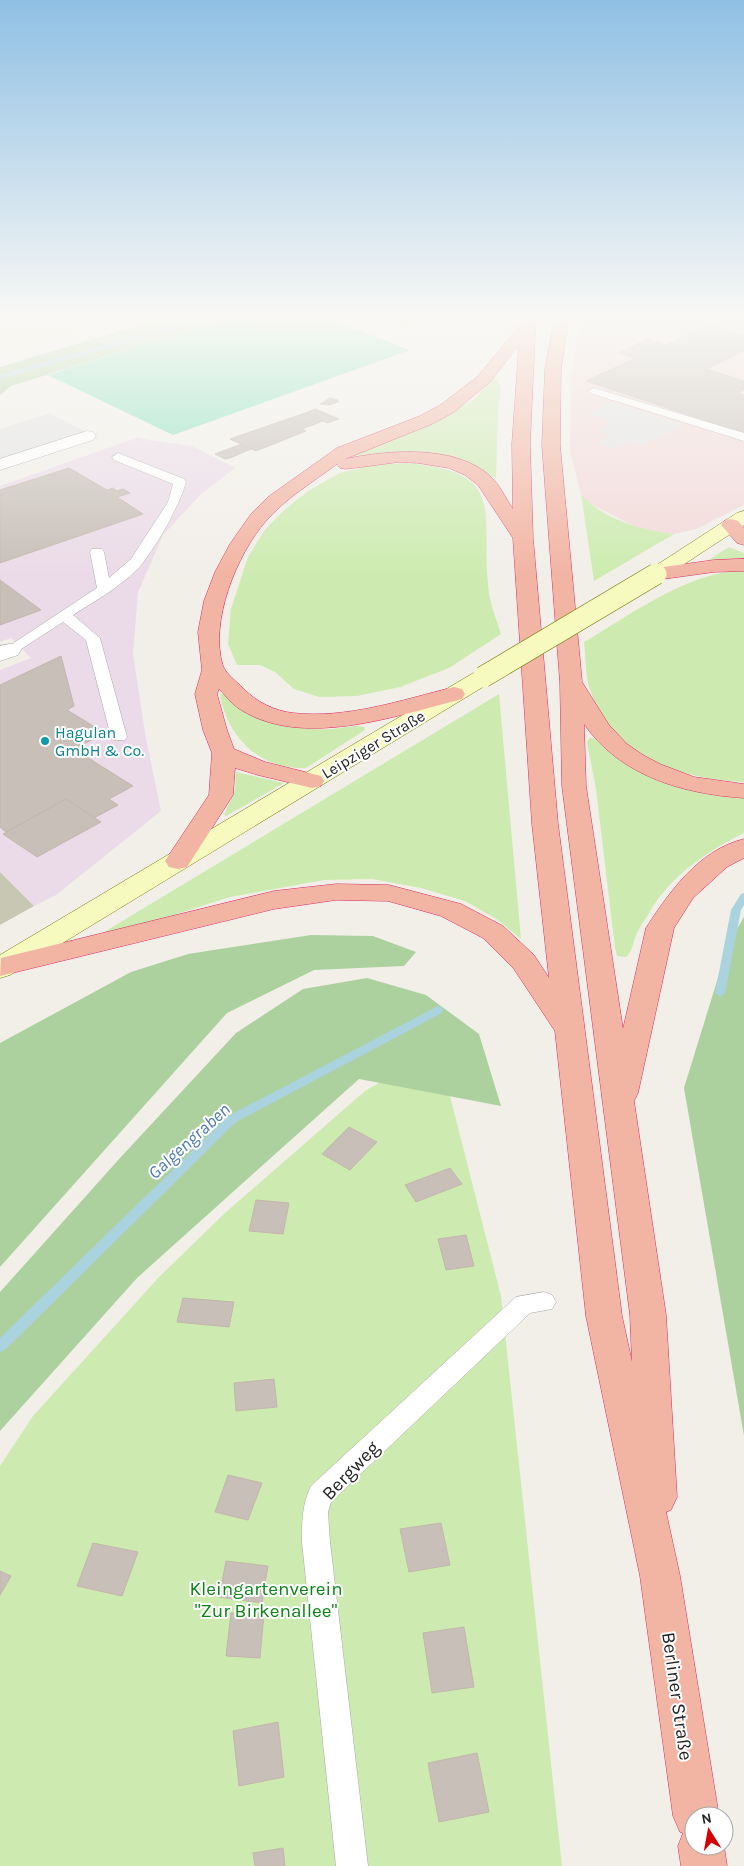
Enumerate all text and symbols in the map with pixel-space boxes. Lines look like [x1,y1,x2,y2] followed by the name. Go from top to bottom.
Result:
[318,706,428,783] street label: Leipziger Straße
[55,723,144,760] place label: Hagulan GmbH & Co.
[39,735,51,747] marker: Hagulan GmbH & Co.
[143,1098,235,1184] water label: Galgengraben
[317,1437,384,1505] street label: Bergweg
[189,1578,343,1622] park label: Kleingartenverein "Zur Birkenallee"
[657,1631,697,1762] street label: Berliner Straße
[684,1806,734,1856] north arrow
[700,1809,713,1828] text: N

